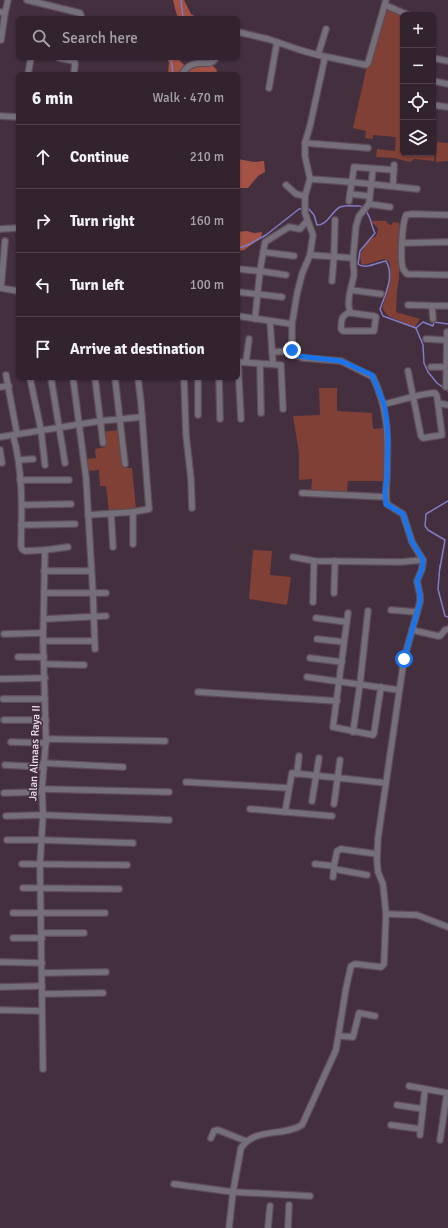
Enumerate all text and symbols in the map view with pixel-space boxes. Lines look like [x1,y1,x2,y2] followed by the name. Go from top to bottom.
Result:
[400,12,436,156] map controls
[400,12,436,48] button: +
[16,16,240,60] search box
[30,27,52,49] icon: search
[62,29,138,47] text: Search here
[400,48,436,84] button: −
[400,84,436,120] button: locate
[32,88,73,109] text: 6 min
[153,90,224,106] text: Walk · 470 m
[400,120,436,156] button: layers
[32,146,54,168] icon: ahead
[70,148,129,166] text: Continue
[190,149,224,165] text: 210 m
[32,210,54,232] icon: right
[70,212,135,230] text: Turn right
[190,213,224,229] text: 160 m
[32,274,54,296] icon: left
[70,276,124,294] text: Turn left
[190,277,224,293] text: 100 m
[32,338,54,360] icon: arrive
[70,340,205,358] text: Arrive at destination
[283,341,301,359] route end
[395,650,413,668] route start
[26,705,43,801] street label: Jalan Almaas Raya II

